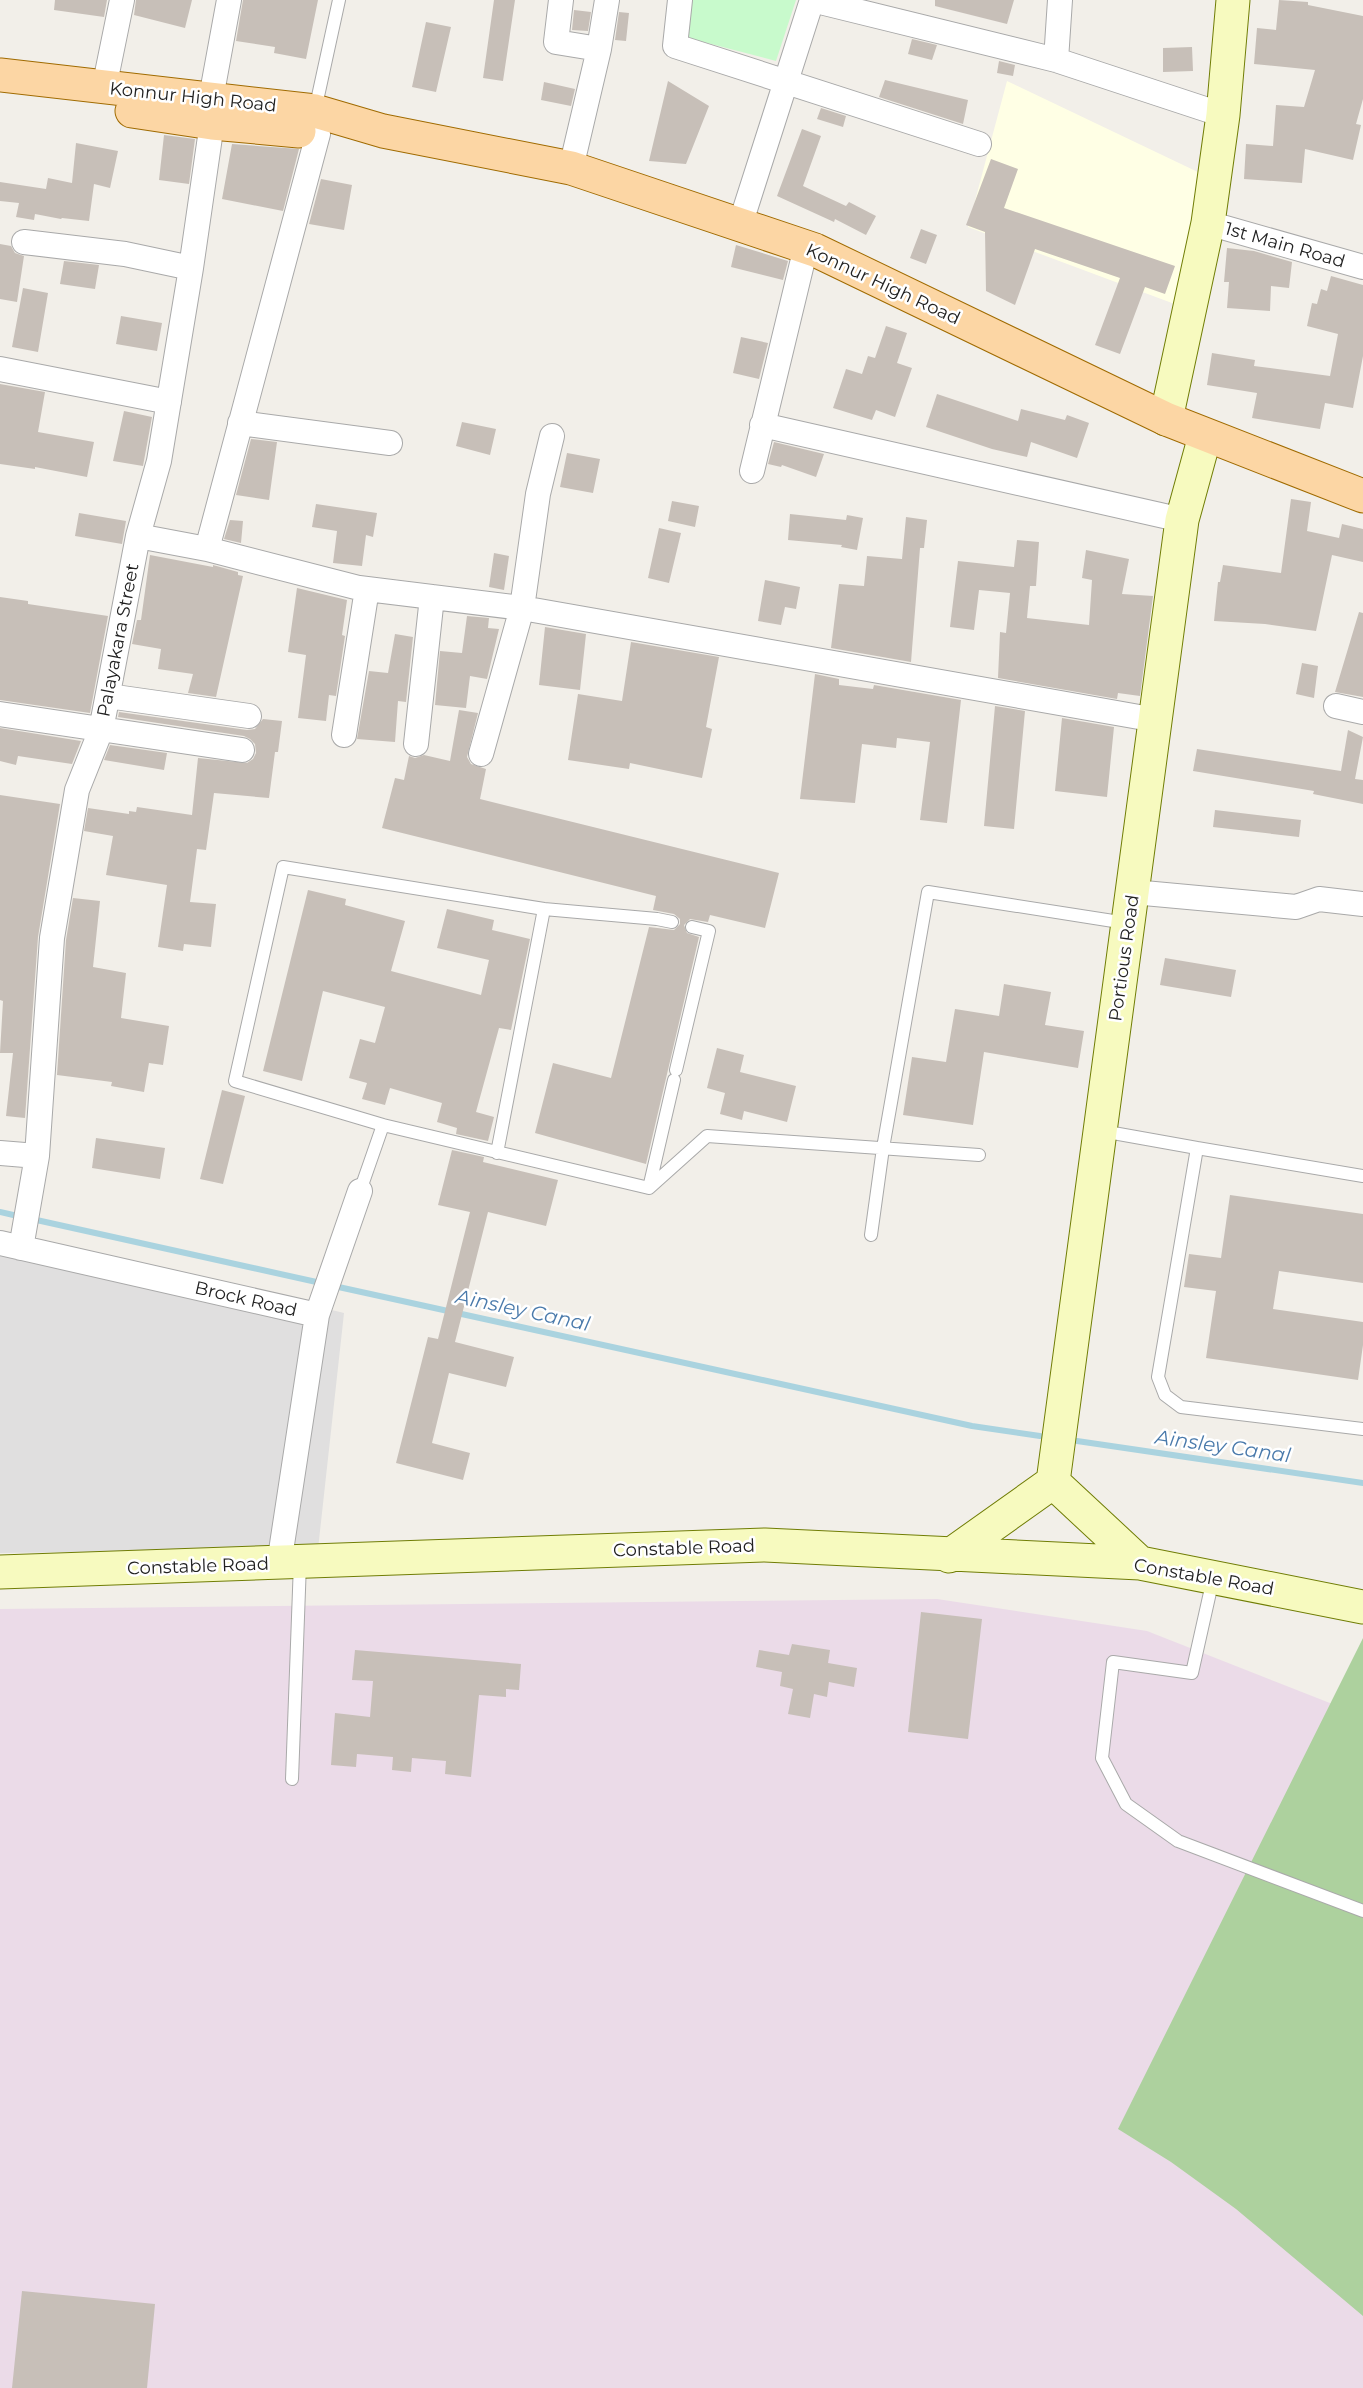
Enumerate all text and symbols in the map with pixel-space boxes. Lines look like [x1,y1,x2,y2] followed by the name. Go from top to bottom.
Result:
[108,77,278,117] street label: Konnur High Road
[1222,217,1348,273] street label: 1st Main Road
[802,239,964,329] street label: Konnur High Road
[92,561,144,719] street label: Palayakara Street
[1104,893,1144,1023] street label: Portious Road
[193,1277,299,1321] street label: Brock Road
[453,1284,593,1336] water label: Ainsley Canal
[1153,1424,1293,1467] water label: Ainsley Canal
[613,1535,755,1561] street label: Constable Road
[127,1553,269,1579] street label: Constable Road
[1132,1554,1276,1600] street label: Constable Road

